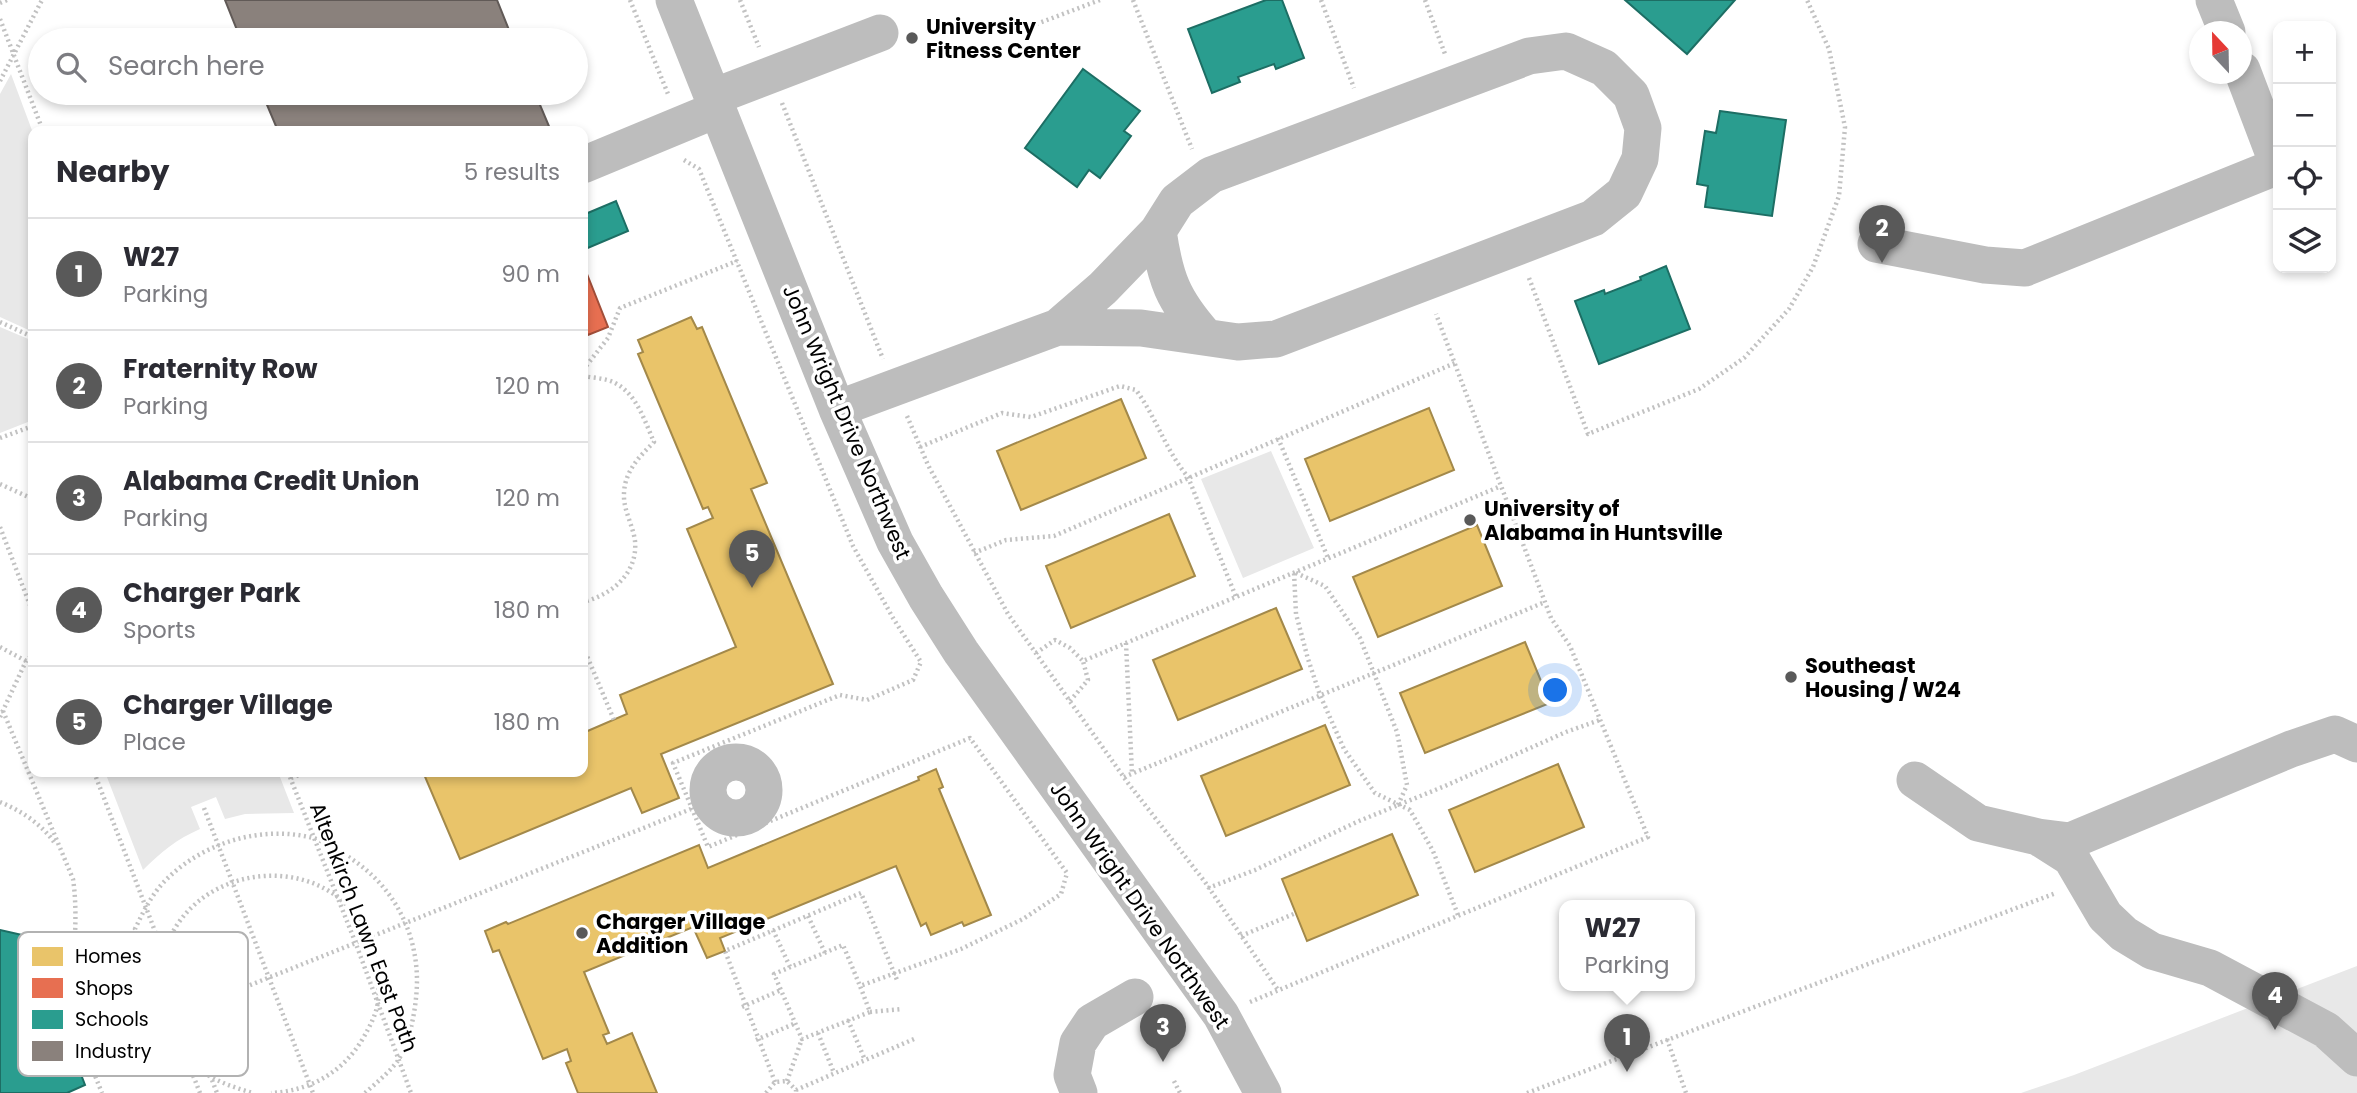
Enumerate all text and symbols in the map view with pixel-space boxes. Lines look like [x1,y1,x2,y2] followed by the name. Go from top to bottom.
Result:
[926,12,1081,65] place label: University Fitness Center
[2189,21,2252,84] north arrow
[2273,21,2336,273] map controls
[2273,21,2336,84] button: +
[28,28,588,105] search box
[904,30,920,46] marker: University Fitness Center
[52,48,90,86] icon: search
[108,48,265,84] text: Search here
[2273,84,2336,147] button: −
[2273,147,2336,210] button: locate
[56,150,170,193] text: Nearby
[464,156,560,188] text: 5 results
[1859,205,1905,263] pin: 2
[2273,210,2336,273] button: layers
[123,239,179,275] text: W27
[75,258,83,290] text: 1
[501,258,560,290] text: 90 m
[123,278,208,310] text: Parking
[776,280,918,564] street label: John Wright Drive Northwest
[123,351,317,387] text: Fraternity Row
[72,370,86,402] text: 2
[495,370,560,402] text: 120 m
[123,390,208,422] text: Parking
[123,463,419,499] text: Alabama Credit Union
[72,482,86,514] text: 3
[495,482,560,514] text: 120 m
[1484,494,1723,547] place label: University of Alabama in Huntsville
[123,502,208,534] text: Parking
[1462,512,1478,528] marker: University of Alabama in Huntsville
[729,530,775,588] pin: 5
[123,575,301,611] text: Charger Park
[71,594,87,626] text: 4
[494,594,560,626] text: 180 m
[123,614,196,646] text: Sports
[1805,651,1961,704] place label: Southeast Housing / W24
[1783,669,1799,685] marker: Southeast Housing / W24
[1538,673,1572,707] your location
[123,687,333,723] text: Charger Village
[72,706,86,738] text: 5
[494,706,560,738] text: 180 m
[123,726,186,758] text: Place
[1043,776,1237,1034] street label: John Wright Drive Northwest
[303,798,425,1056] street label: Altenkirch Lawn East Path
[1559,900,1695,991] popup
[596,907,765,960] place label: Charger Village Addition
[1584,910,1641,946] text: W27
[574,925,590,941] marker: Charger Village Addition
[18,932,248,1076] legend
[75,943,142,970] text: Homes
[1584,949,1670,981] text: Parking
[2252,972,2298,1030] pin: 4
[75,975,133,1002] text: Shops
[1140,1004,1186,1062] pin: 3
[75,1006,149,1033] text: Schools
[1604,1014,1650,1072] pin: 1
[75,1038,152,1065] text: Industry

